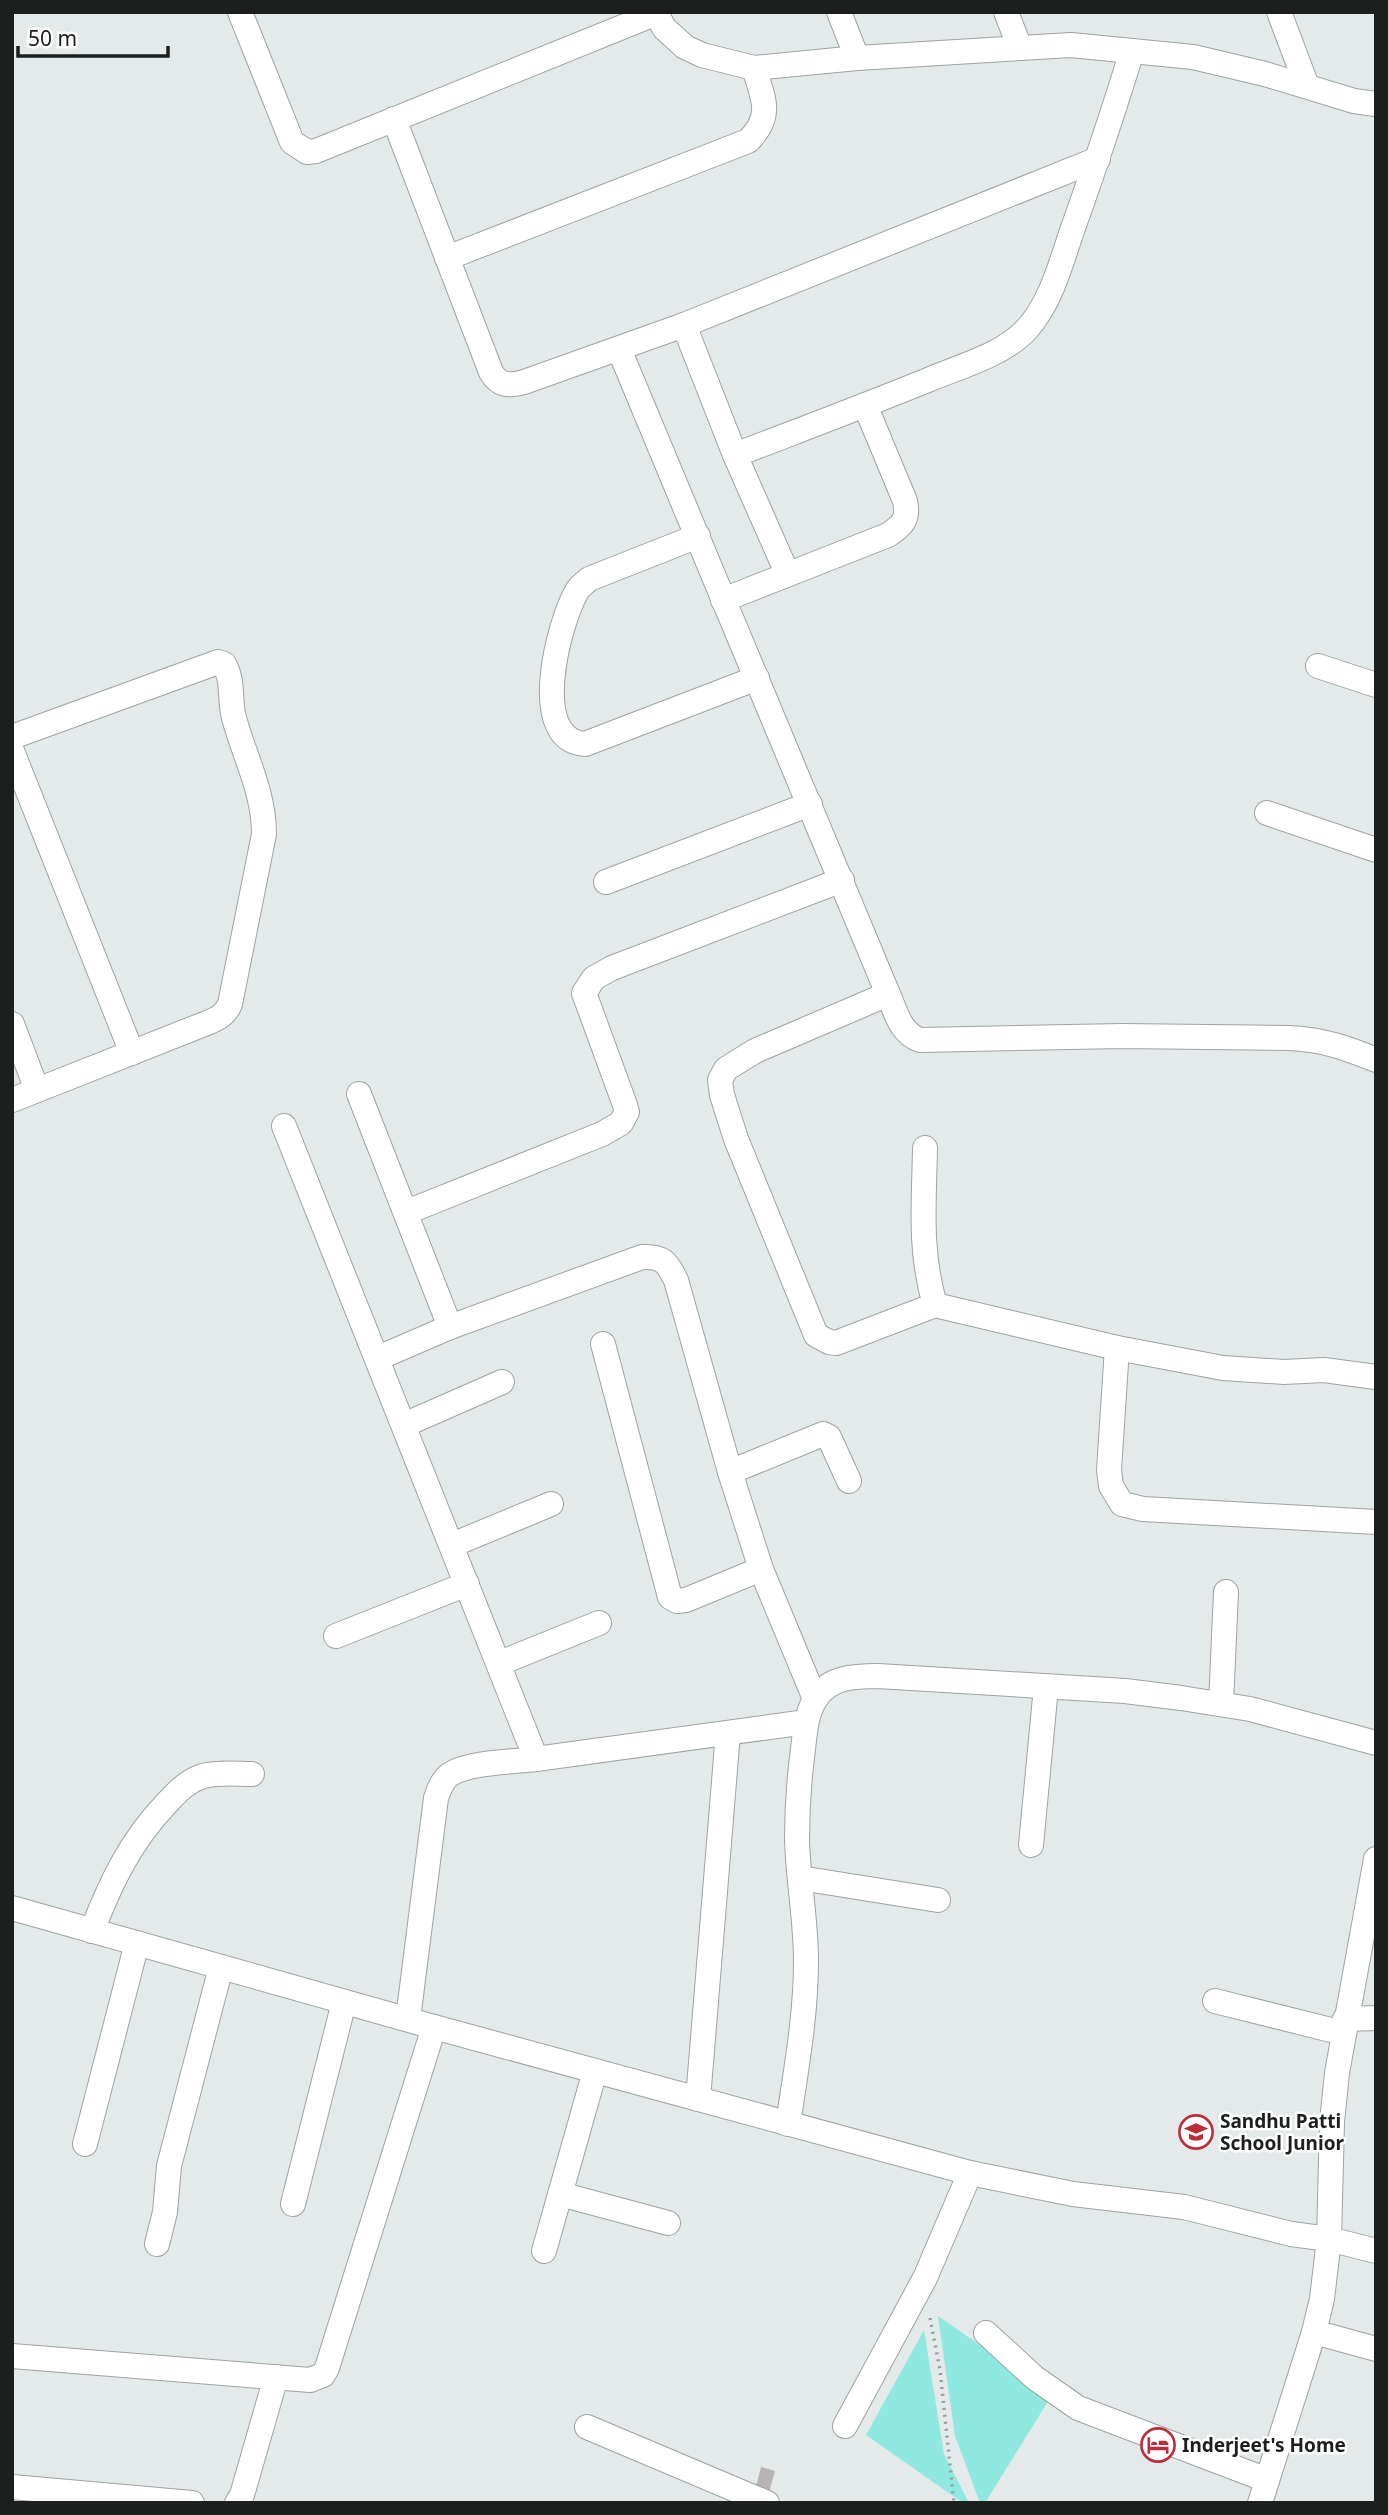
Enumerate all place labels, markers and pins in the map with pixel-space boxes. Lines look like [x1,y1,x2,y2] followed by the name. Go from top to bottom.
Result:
[1220,2108,1345,2156] place label: Sandhu Patti School Junior
[1177,2113,1215,2151] school or university icon: Sandhu Patti School Junior
[1139,2426,1177,2464] hotel icon: Inderjeet's Home
[1182,2432,1346,2458] place label: Inderjeet's Home

